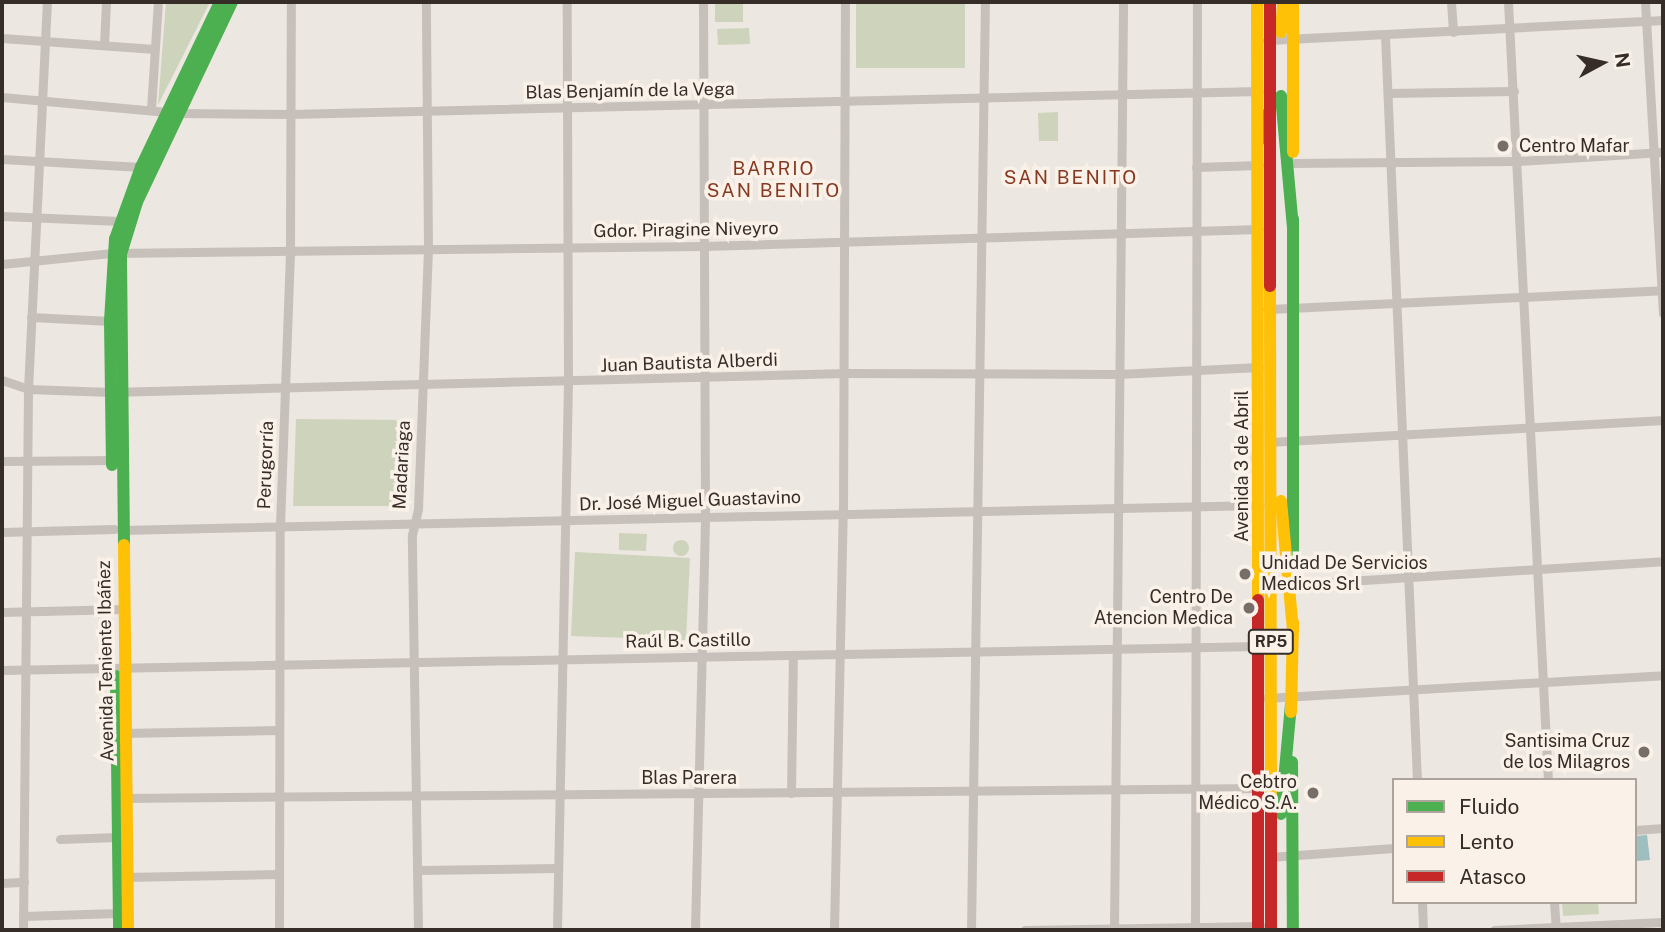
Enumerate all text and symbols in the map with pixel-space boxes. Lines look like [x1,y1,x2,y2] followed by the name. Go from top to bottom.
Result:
[1567,28,1637,98] north arrow
[1611,51,1635,69] text: N
[525,78,735,104] street label: Blas Benjamín de la Vega
[1519,135,1630,157] place label: Centro Mafar
[1493,136,1513,156] marker: Centro Mafar
[708,158,840,202] district label: BARRIO SAN BENITO
[1005,167,1137,189] district label: SAN BENITO
[593,218,779,242] street label: Gdor. Piragine Niveyro
[600,349,778,377] street label: Juan Bautista Alberdi
[1231,390,1253,542] street label: Avenida 3 de Abril
[254,420,278,510] street label: Perugorría
[389,420,415,510] street label: Madariaga
[578,486,802,516] street label: Dr. José Miguel Guastavino
[1261,553,1428,596] place label: Unidad De Servicios Medicos Srl
[93,560,119,762] street label: Avenida Teniente Ibáñez
[1235,564,1255,584] marker: Unidad De Servicios Medicos Srl
[1094,587,1233,630] place label: Centro De Atencion Medica
[1239,598,1259,618] marker: Centro De Atencion Medica
[625,629,751,653] street label: Raúl B. Castillo
[1246,629,1296,654] road number: RP5
[1503,731,1630,774] place label: Santisima Cruz de los Milagros
[1636,744,1652,760] marker: Santisima Cruz de los Milagros
[641,767,737,789] street label: Blas Parera
[1198,772,1297,814] place label: Cebtro Médico S.A.
[1392,778,1637,904] legend
[1303,783,1323,803] marker: Cebtro Médico S.A.
[1459,794,1519,819] text: Fluido
[1459,829,1514,854] text: Lento
[1459,864,1526,889] text: Atasco

